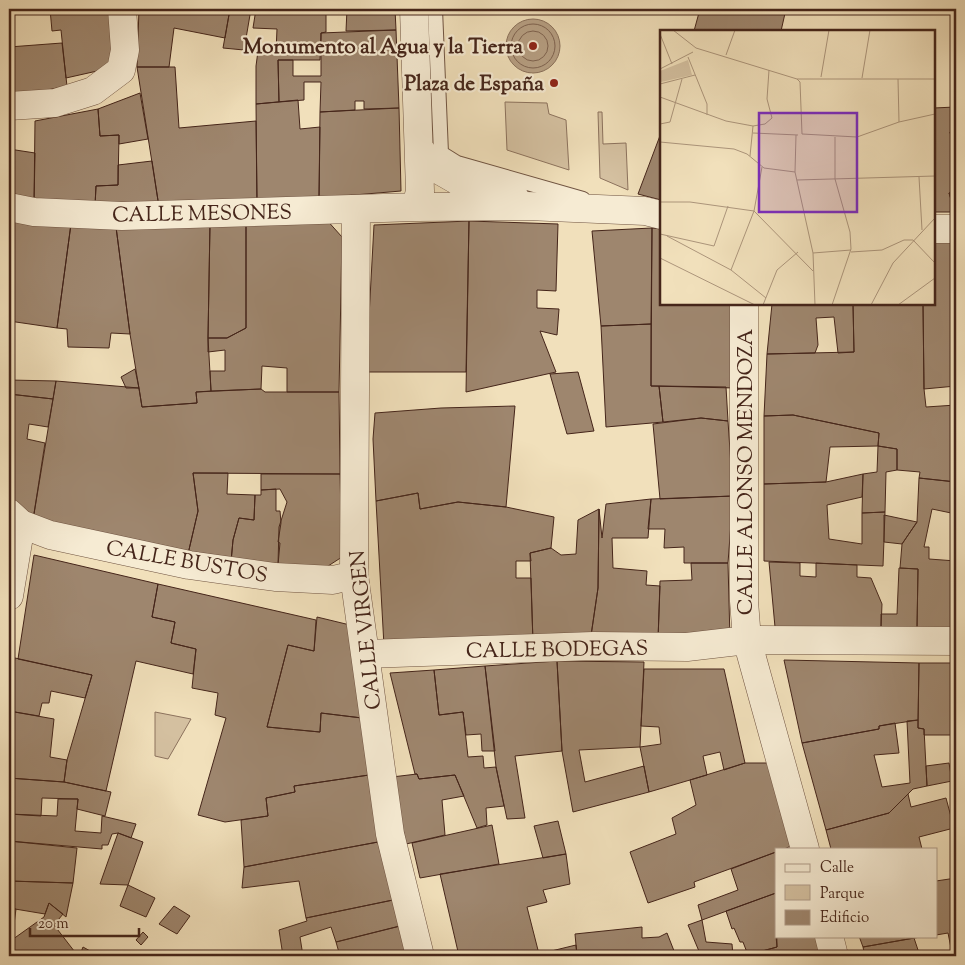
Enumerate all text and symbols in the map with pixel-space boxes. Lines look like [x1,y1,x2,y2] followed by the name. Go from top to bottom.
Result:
[660,30,935,305] inset map
[243,33,523,63] place label: Monumento al Agua y la Tierra
[527,40,539,52] marker: Monumento al Agua y la Tierra
[404,70,544,100] place label: Plaza de España
[548,77,560,89] marker: Plaza de España
[112,198,292,232] street label: CALLE MESONES
[732,329,762,615] street label: CALLE ALONSO MENDOZA
[103,534,270,592] street label: CALLE BUSTOS
[344,548,390,711] street label: CALLE VIRGEN
[466,634,649,668] street label: CALLE BODEGAS
[775,848,938,938] legend
[820,858,854,879] text: Calle
[820,884,864,905] text: Parque
[30,905,139,937] scale bar
[820,908,869,929] text: Edificio
[38,914,69,935] text: 20 m

